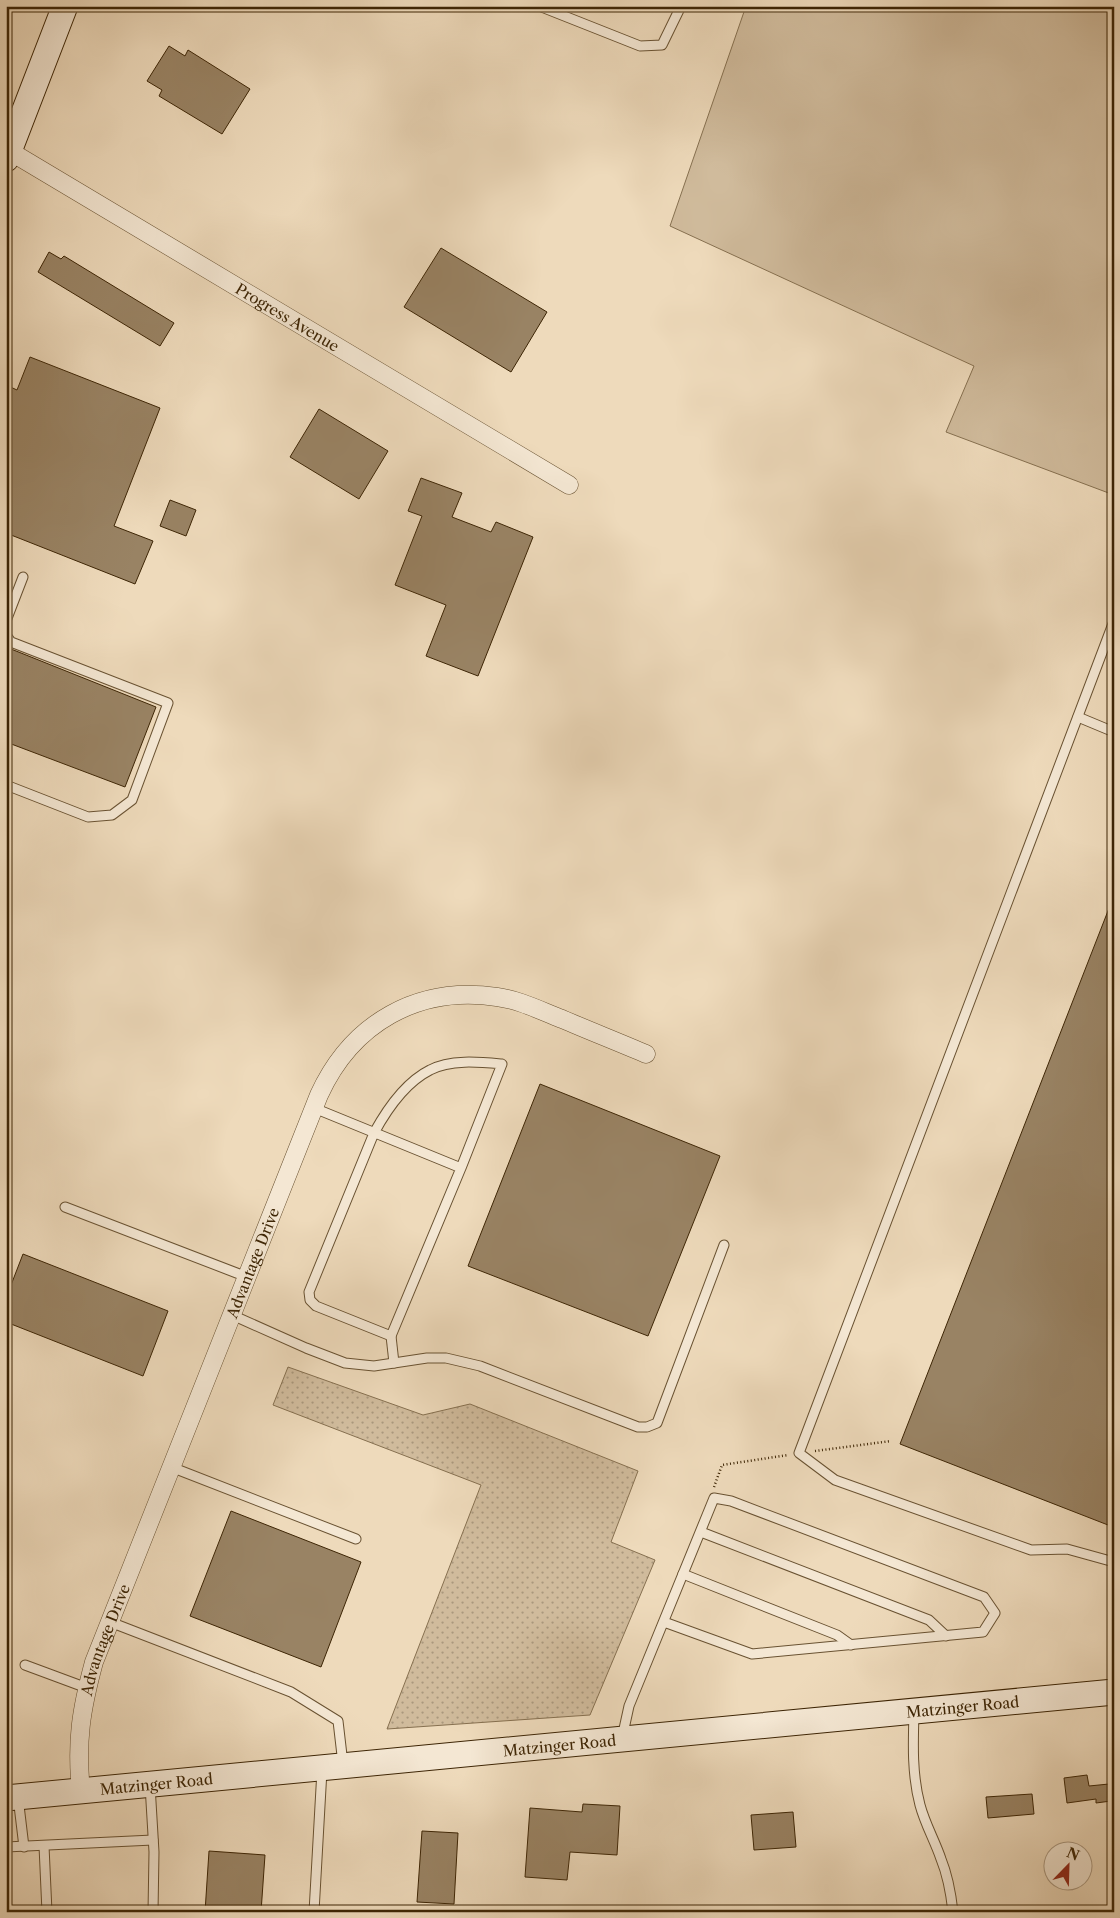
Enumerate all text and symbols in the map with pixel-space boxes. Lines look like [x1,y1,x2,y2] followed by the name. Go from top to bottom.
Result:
[232,279,343,355] street label: Progress Avenue
[222,1205,283,1322] street label: Advantage Drive
[76,1581,134,1698] street label: Advantage Drive
[905,1692,1020,1721] street label: Matzinger Road
[502,1730,617,1760] street label: Matzinger Road
[99,1769,214,1798] street label: Matzinger Road
[1042,1840,1092,1890] north arrow
[1064,1843,1082,1865] text: N

